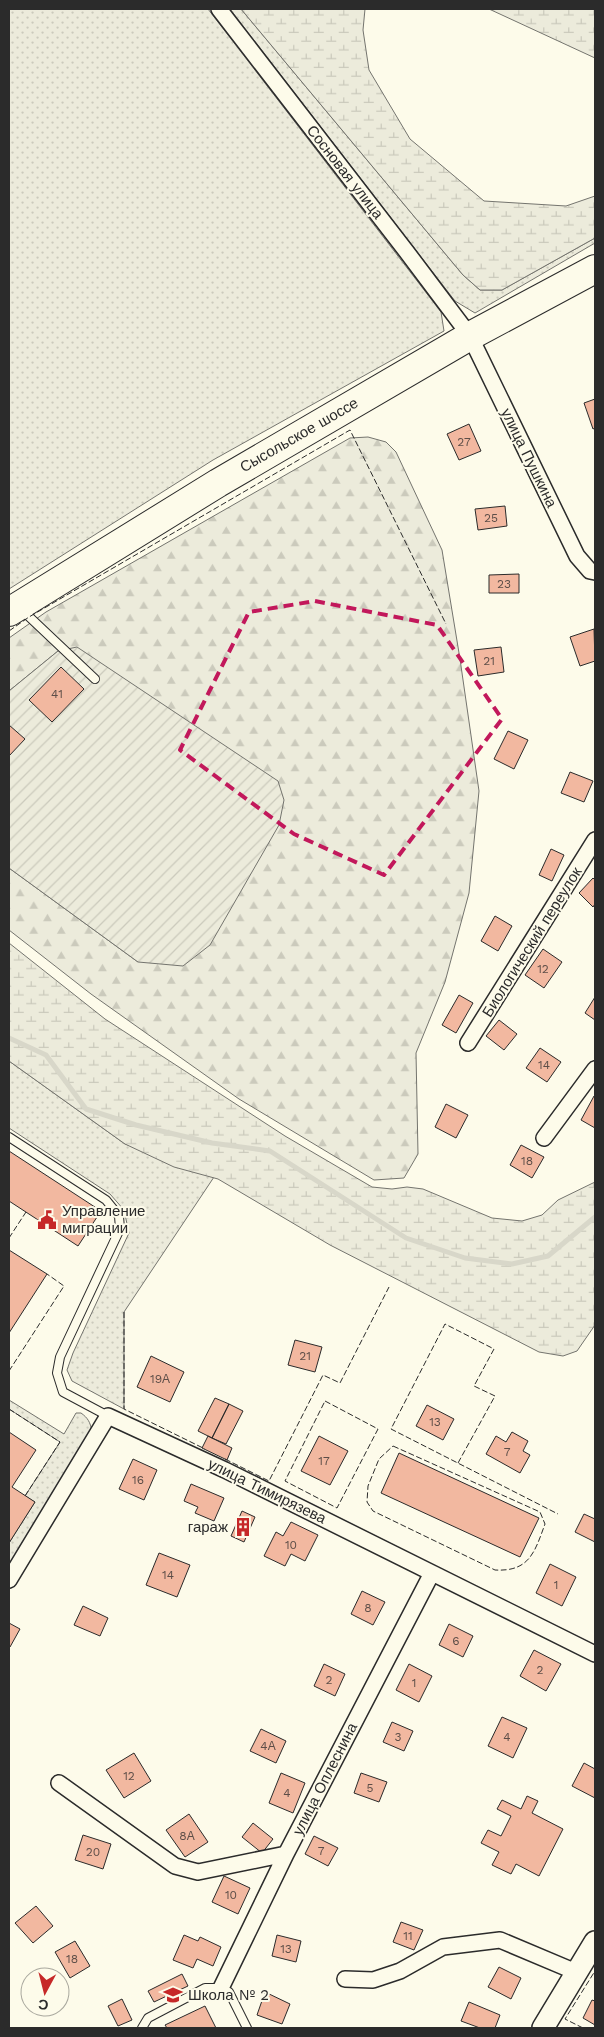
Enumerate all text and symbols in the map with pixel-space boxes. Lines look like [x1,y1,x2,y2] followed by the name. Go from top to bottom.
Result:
[303,122,388,223] street label: Сосновая улица
[237,394,361,476] street label: Сысольское шоссе
[497,405,561,511] street label: улица Пушкина
[457,435,471,449] house number: 27
[484,511,498,525] house number: 25
[497,577,511,591] house number: 23
[483,654,495,668] house number: 21
[51,687,63,701] house number: 41
[478,863,586,1020] street label: Биологический переулок
[537,962,549,976] house number: 12
[538,1058,550,1072] house number: 14
[521,1154,533,1168] house number: 18
[62,1202,145,1237] place label: Управление миграции
[36,1209,58,1231] public building icon: Управление миграции
[299,1349,311,1363] house number: 21
[150,1372,170,1386] house number: 19А
[429,1415,441,1429] house number: 13
[504,1445,511,1459] house number: 7
[318,1454,330,1468] house number: 17
[205,1455,330,1528] street label: улица Тимирязева
[132,1473,144,1487] house number: 16
[232,1516,254,1538] building icon: гараж
[188,1518,228,1536] place label: гараж
[285,1538,297,1552] house number: 10
[162,1568,174,1582] house number: 14
[554,1578,558,1592] house number: 1
[364,1601,372,1615] house number: 8
[452,1634,460,1648] house number: 6
[537,1663,544,1677] house number: 2
[326,1673,333,1687] house number: 2
[412,1676,416,1690] house number: 1
[289,1719,361,1838] street label: улица Оплеснина
[395,1730,402,1744] house number: 3
[503,1730,511,1744] house number: 4
[260,1739,276,1753] house number: 4А
[123,1769,135,1783] house number: 12
[367,1781,374,1795] house number: 5
[283,1786,291,1800] house number: 4
[179,1829,195,1843] house number: 8А
[318,1844,325,1858] house number: 7
[86,1845,100,1859] house number: 20
[225,1888,237,1902] house number: 10
[403,1929,413,1943] house number: 11
[280,1942,292,1956] house number: 13
[66,1952,78,1966] house number: 18
[20,1967,70,2017] north arrow
[162,1984,184,2006] school or university icon: Школа № 2
[188,1986,269,2004] place label: Школа № 2
[37,1996,49,2013] text: С

